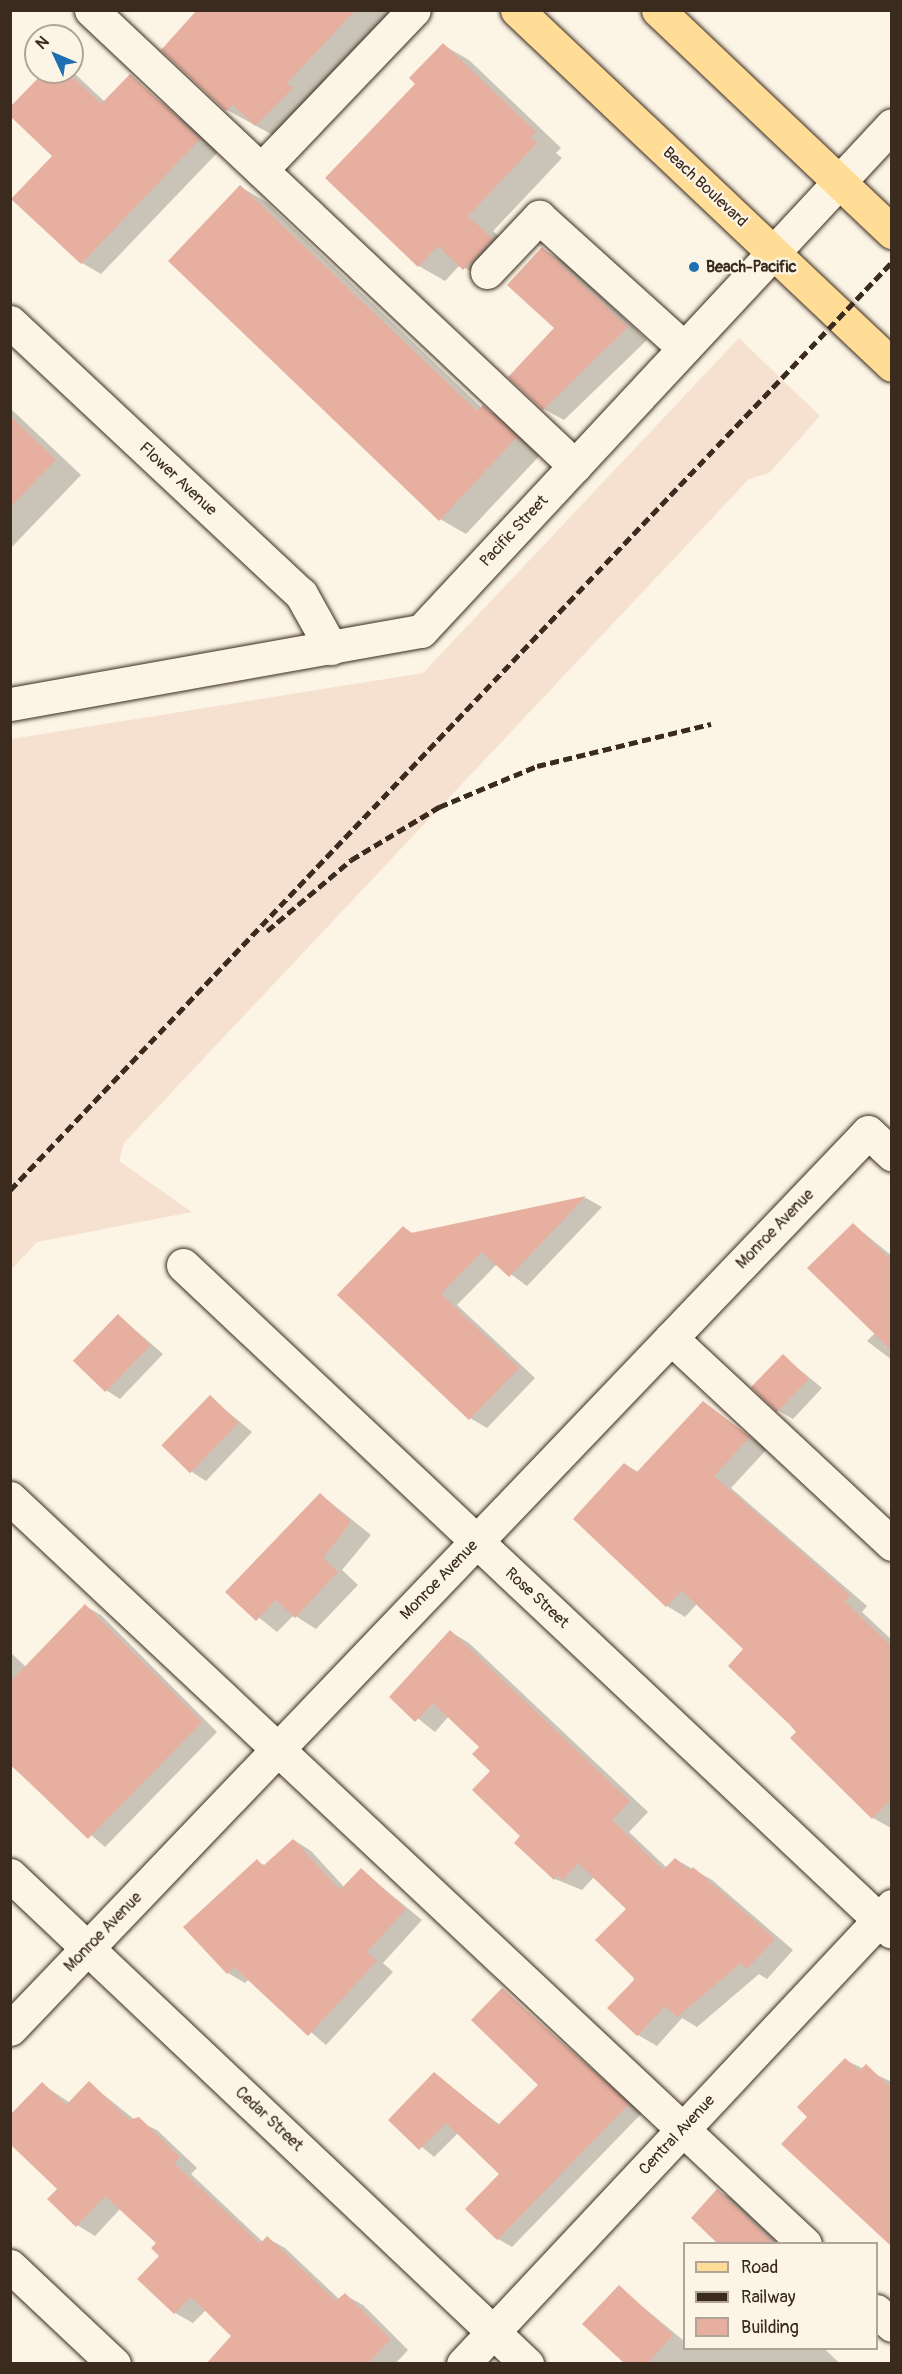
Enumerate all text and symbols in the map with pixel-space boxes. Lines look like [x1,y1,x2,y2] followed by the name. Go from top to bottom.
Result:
[24,24,84,84] north arrow
[32,32,53,54] text: N
[659,143,751,231] street label: Beach Boulevard
[706,257,797,277] place label: Beach-Pacific
[687,260,701,274] marker: Beach-Pacific
[135,438,221,520] street label: Flower Avenue
[476,491,552,571] street label: Pacific Street
[732,1185,818,1273] street label: Monroe Avenue
[396,1536,482,1624] street label: Monroe Avenue
[501,1564,573,1632] street label: Rose Street
[60,1888,146,1976] street label: Monroe Avenue
[231,2083,307,2155] street label: Cedar Street
[635,2091,719,2179] street label: Central Avenue
[683,2242,878,2350] legend
[741,2256,778,2279] text: Road
[741,2286,796,2309] text: Railway
[741,2316,799,2339] text: Building

